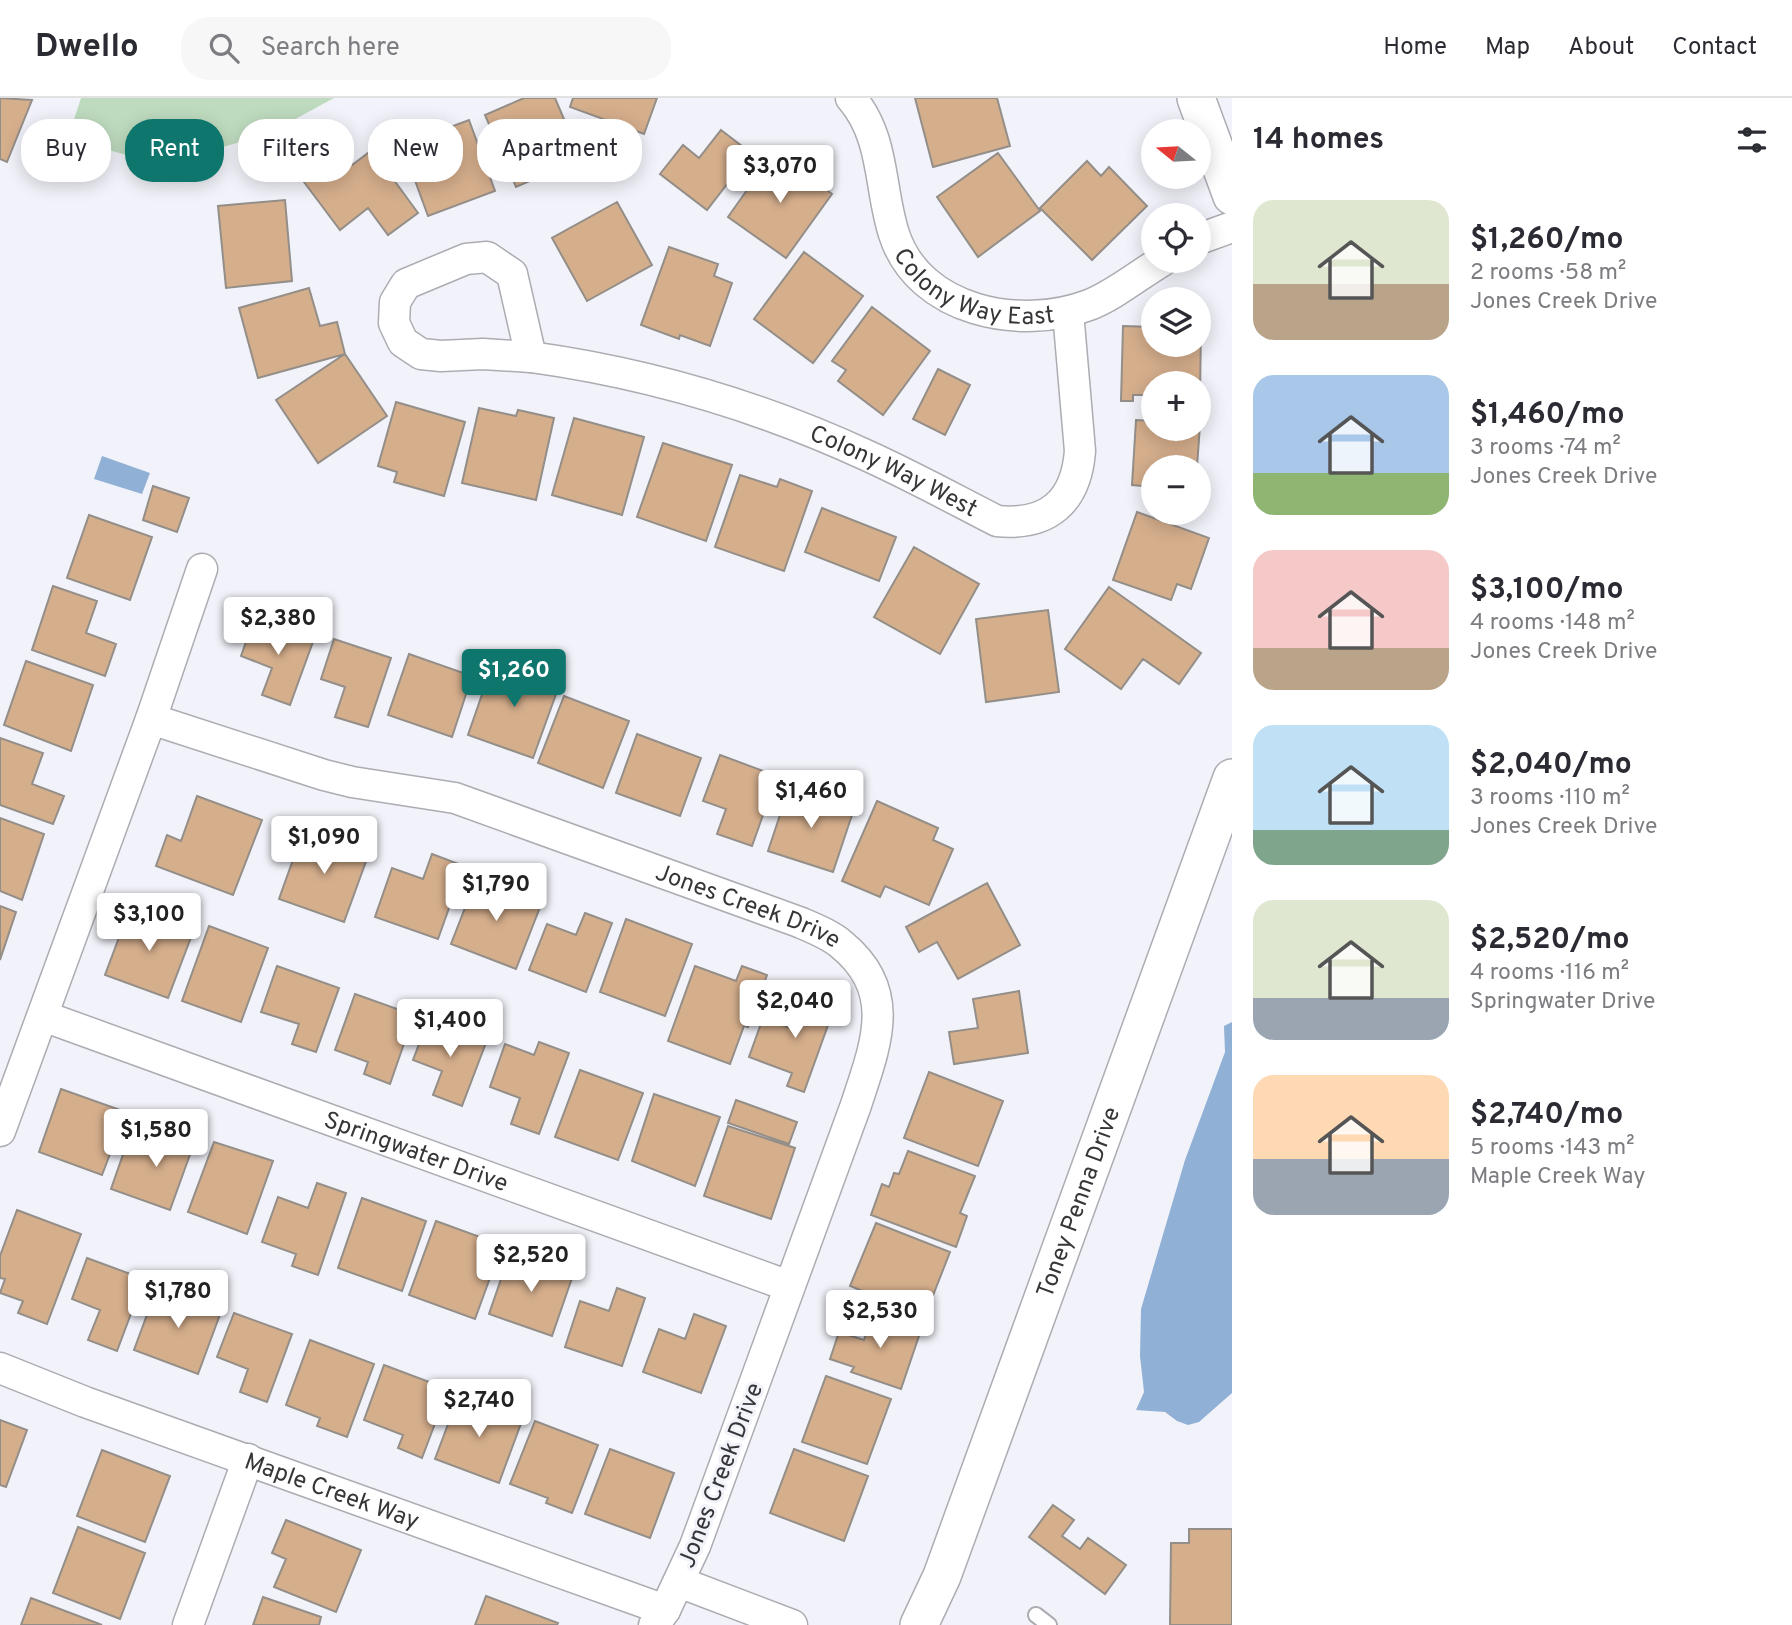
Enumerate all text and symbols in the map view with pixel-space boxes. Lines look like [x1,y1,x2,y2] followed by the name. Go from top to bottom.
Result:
[181,17,671,80] search box
[35,27,139,69] text: Dwello
[205,29,243,67] icon: search
[261,32,400,65] text: Search here
[1383,33,1447,63] text: Home
[1485,33,1530,63] text: Map
[1568,33,1634,63] text: About
[1672,33,1757,63] text: Contact
[21,119,111,182] chip: Buy
[125,119,224,182] chip: Rent
[238,119,354,182] chip: Filters
[368,119,463,182] chip: New
[477,119,642,182] chip: Apartment
[1141,119,1211,189] north arrow
[1141,119,1211,525] map controls
[1733,121,1771,159] icon: filters
[1253,122,1384,159] text: 14 homes
[723,146,837,205] pin: $3,070
[742,153,818,182] text: $3,070
[1141,203,1211,273] button: locate
[1470,222,1624,259] text: $1,260/mo
[1309,228,1393,312] icon: home
[886,243,1056,333] street label: Colony Way East
[1470,259,1626,288] text: 2 rooms · 58 m²
[1141,287,1211,357] button: layers
[1470,288,1657,317] text: Jones Creek Drive
[1141,371,1211,441] button: +
[1470,397,1624,434] text: $1,460/mo
[1309,403,1393,487] icon: home
[805,420,982,525] street label: Colony Way West
[1470,434,1621,463] text: 3 rooms · 74 m²
[1141,455,1211,525] button: −
[1470,463,1657,492] text: Jones Creek Drive
[1470,572,1624,609] text: $3,100/mo
[1309,578,1393,662] icon: home
[221,598,335,657] pin: $2,380
[240,605,316,634] text: $2,380
[1470,609,1635,638] text: 4 rooms · 148 m²
[1470,638,1657,667] text: Jones Creek Drive
[457,650,571,709] pin: $1,260
[478,657,550,686] text: $1,260
[1470,747,1632,784] text: $2,040/mo
[1309,753,1393,837] icon: home
[754,770,868,830] pin: $1,460
[774,778,848,807] text: $1,460
[1470,784,1630,813] text: 3 rooms · 110 m²
[1470,813,1657,842] text: Jones Creek Drive
[267,816,381,876] pin: $1,090
[287,824,361,853] text: $1,090
[651,858,846,956] street label: Jones Creek Drive
[439,864,553,923] pin: $1,790
[462,871,530,900] text: $1,790
[92,894,206,953] pin: $3,100
[113,901,185,930] text: $3,100
[1470,922,1630,959] text: $2,520/mo
[1309,928,1393,1012] icon: home
[1470,959,1629,988] text: 4 rooms · 116 m²
[738,981,852,1040] pin: $2,040
[756,988,834,1017] text: $2,040
[1470,988,1655,1017] text: Springwater Drive
[393,1000,507,1059] pin: $1,400
[413,1007,487,1036] text: $1,400
[1470,1097,1623,1134] text: $2,740/mo
[1031,1103,1128,1302] street label: Toney Penna Drive
[1309,1103,1393,1187] icon: home
[319,1106,512,1200] street label: Springwater Drive
[99,1110,213,1169] pin: $1,580
[120,1117,192,1146] text: $1,580
[1470,1134,1635,1163] text: 5 rooms · 143 m²
[1470,1163,1646,1192] text: Maple Creek Way
[474,1234,588,1294] pin: $2,520
[493,1242,569,1271] text: $2,520
[121,1270,235,1330] pin: $1,780
[144,1278,212,1307] text: $1,780
[823,1290,937,1350] pin: $2,530
[842,1298,918,1327] text: $2,530
[673,1379,771,1572] street label: Jones Creek Drive
[422,1380,536,1439] pin: $2,740
[443,1387,515,1416] text: $2,740
[240,1447,423,1538] street label: Maple Creek Way

